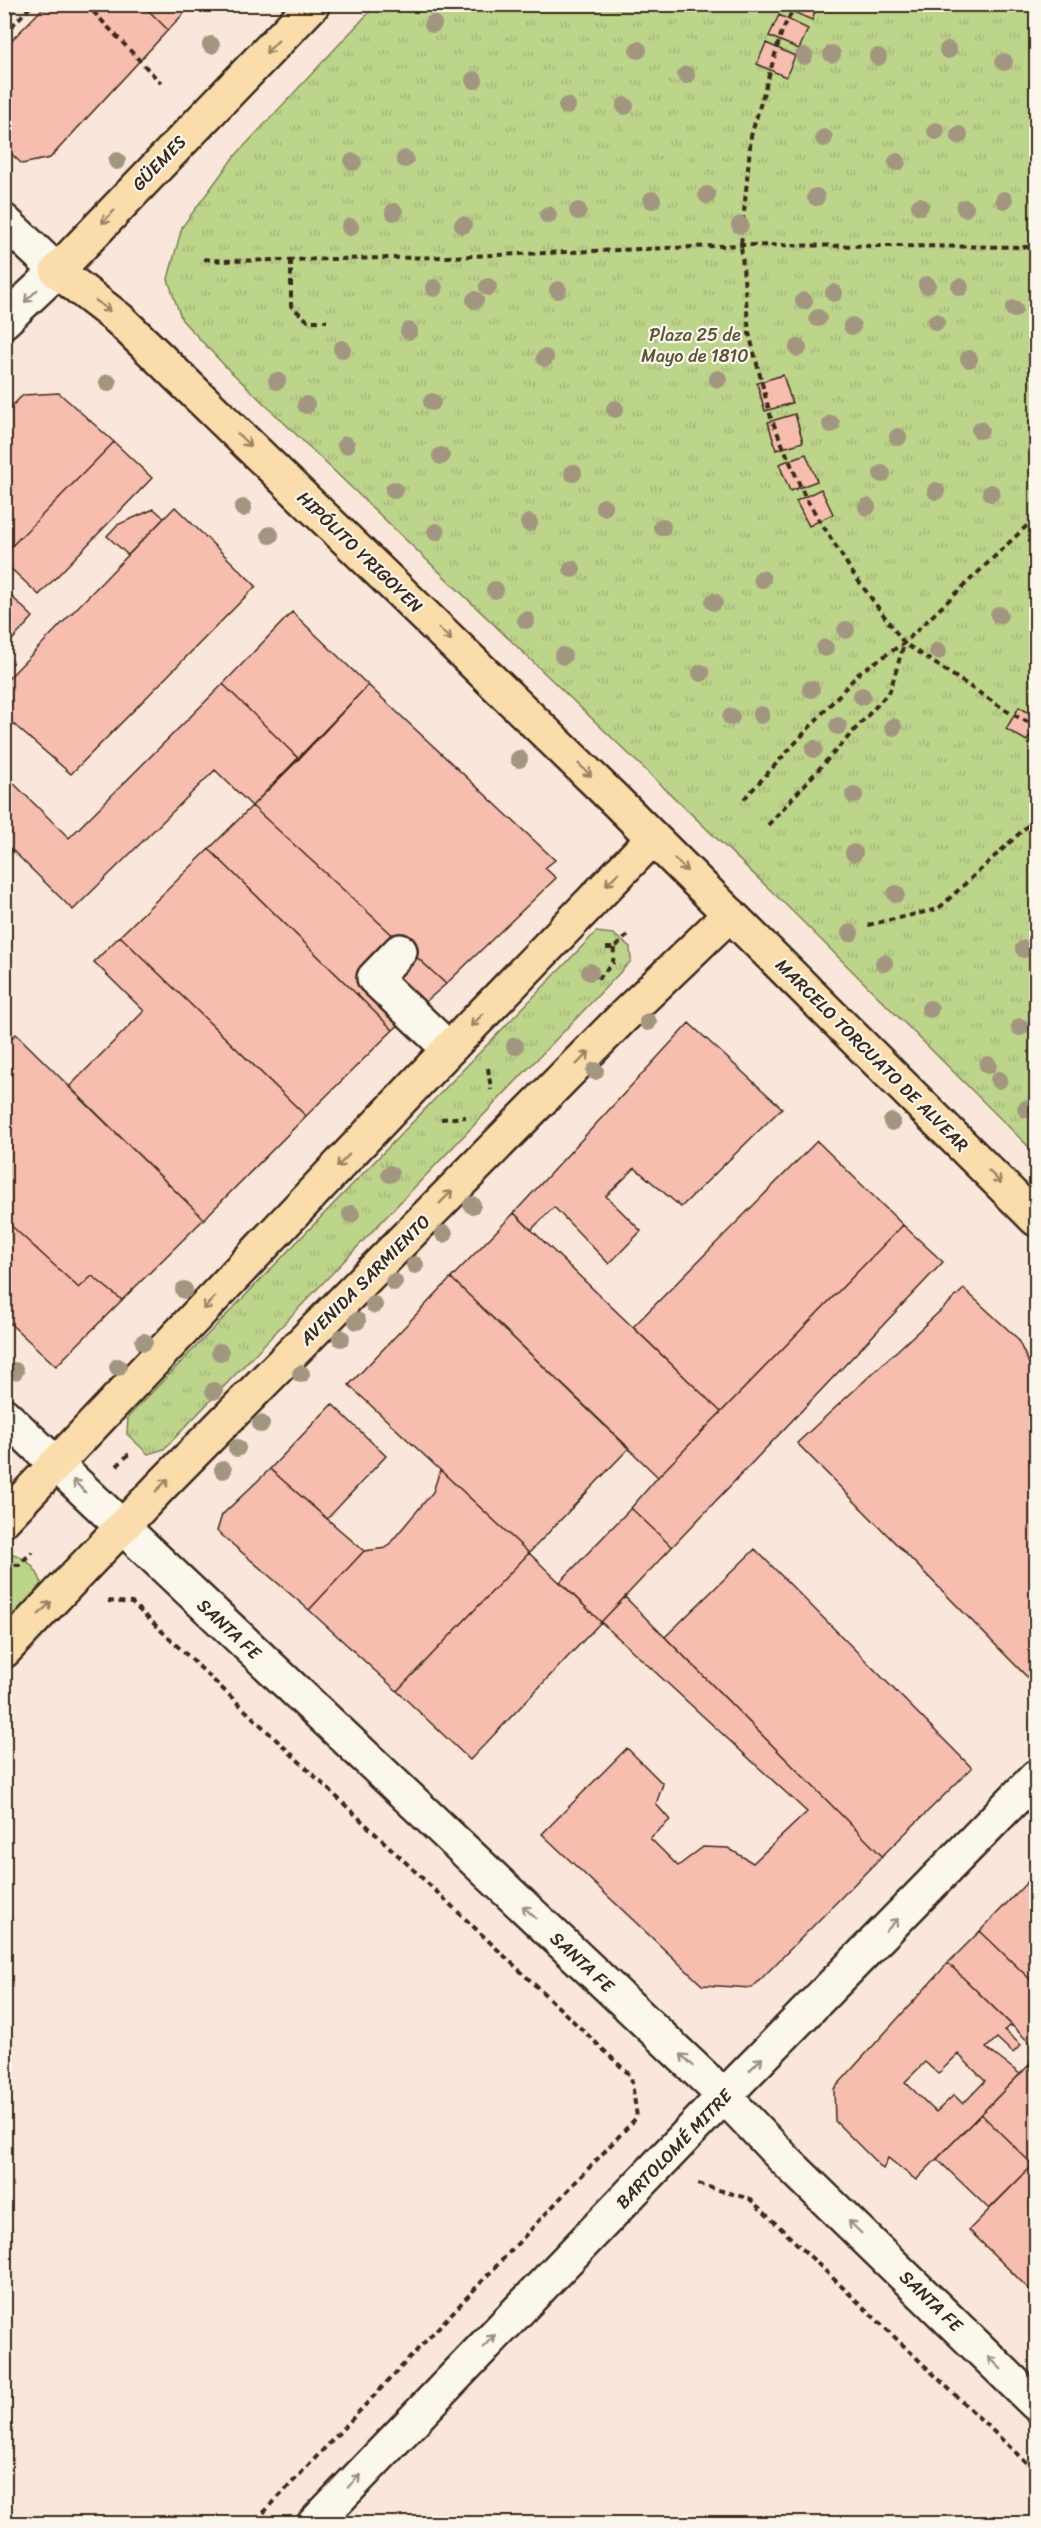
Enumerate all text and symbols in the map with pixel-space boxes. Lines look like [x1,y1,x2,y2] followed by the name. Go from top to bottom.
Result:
[265,39,280,54] one-way arrow
[124,127,194,199] street label: GÜEMES
[101,209,115,224] one-way arrow
[23,289,38,303] one-way arrow
[95,300,111,313] one-way arrow
[641,319,749,372] park label: Plaza 25 de Mayo de 1810
[237,433,252,448] one-way arrow
[289,483,431,621] street label: HIPÓLITO YRIGOYEN
[437,627,452,642] one-way arrow
[577,763,592,778] one-way arrow
[673,857,688,872] one-way arrow
[605,872,620,887] one-way arrow
[767,950,977,1160] street label: MARCELO TORCUATO DE ALVEAR
[471,1012,485,1027] one-way arrow
[576,1051,590,1066] one-way arrow
[336,1154,350,1169] one-way arrow
[987,1170,1002,1185] one-way arrow
[439,1190,453,1205] one-way arrow
[291,1207,438,1354] street label: AVENIDA SARMIENTO
[201,1295,216,1310] one-way arrow
[154,1478,169,1493] one-way arrow
[72,1479,87,1494] one-way arrow
[189,1590,269,1668] street label: SANTA FE
[38,1601,52,1616] one-way arrow
[522,1905,537,1919] one-way arrow
[885,1918,900,1933] one-way arrow
[542,1923,622,2001] street label: SANTA FE
[679,2053,694,2068] one-way arrow
[749,2057,763,2072] one-way arrow
[608,2081,741,2217] street label: BARTOLOMÉ MITRE
[847,2220,862,2235] one-way arrow
[892,2262,971,2341] street label: SANTA FE
[482,2333,497,2348] one-way arrow
[987,2356,1002,2371] one-way arrow
[347,2474,361,2489] one-way arrow

